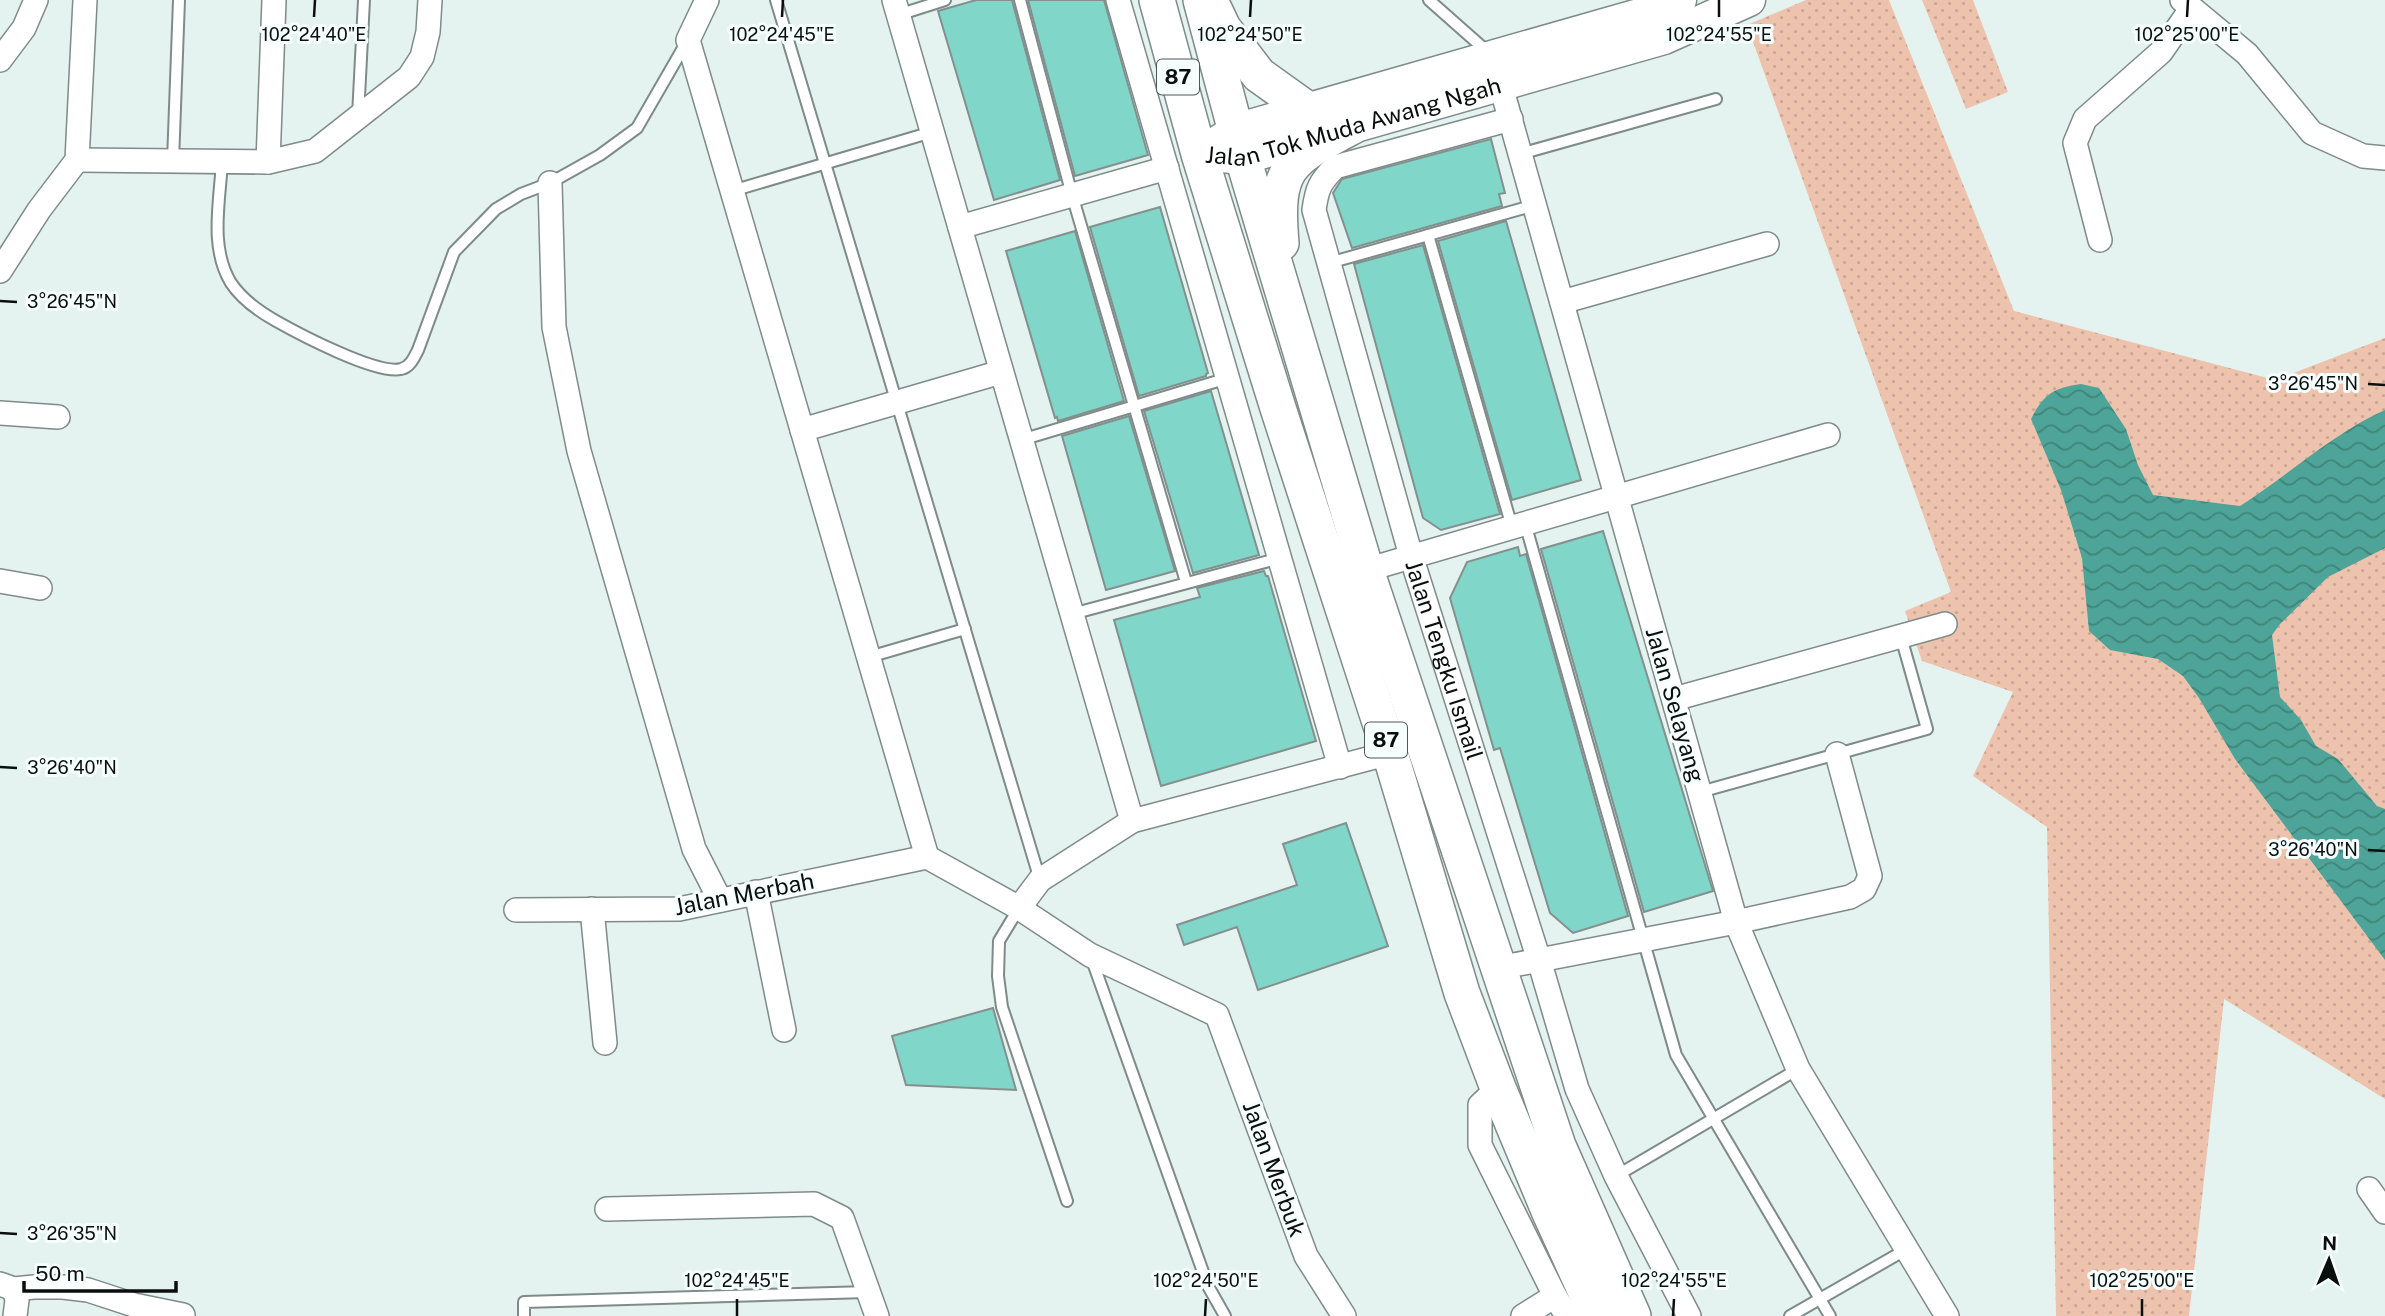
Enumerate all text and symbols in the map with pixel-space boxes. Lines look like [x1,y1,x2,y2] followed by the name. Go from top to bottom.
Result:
[261,24,367,45] text: 102°24'40"E
[729,24,835,45] text: 102°24'45"E
[1197,24,1303,45] text: 102°24'50"E
[1666,24,1772,45] text: 102°24'55"E
[2135,24,2239,45] text: 102°25'00"E
[1157,60,1199,94] road number: 87
[1204,71,1504,171] street label: Jalan Tok Muda Awang Ngah
[27,291,117,312] text: 3°26'45"N
[2268,373,2358,394] text: 3°26'45"N
[1400,557,1489,763] street label: Jalan Tengku Ismail
[1640,624,1711,786] street label: Jalan Selayang
[1365,722,1407,758] road number: 87
[27,757,117,778] text: 3°26'40"N
[2268,839,2358,860] text: 3°26'40"N
[672,867,816,920] street label: Jalan Merbah
[1237,1097,1312,1240] street label: Jalan Merbuk
[27,1223,117,1244] text: 3°26'35"N
[2294,1225,2364,1295] north arrow
[2322,1232,2337,1254] text: N
[24,1250,177,1294] scale bar
[35,1261,85,1286] text: 50 m
[684,1270,790,1291] text: 102°24'45"E
[1153,1270,1259,1291] text: 102°24'50"E
[1621,1270,1727,1291] text: 102°24'55"E
[2090,1270,2194,1291] text: 102°25'00"E

